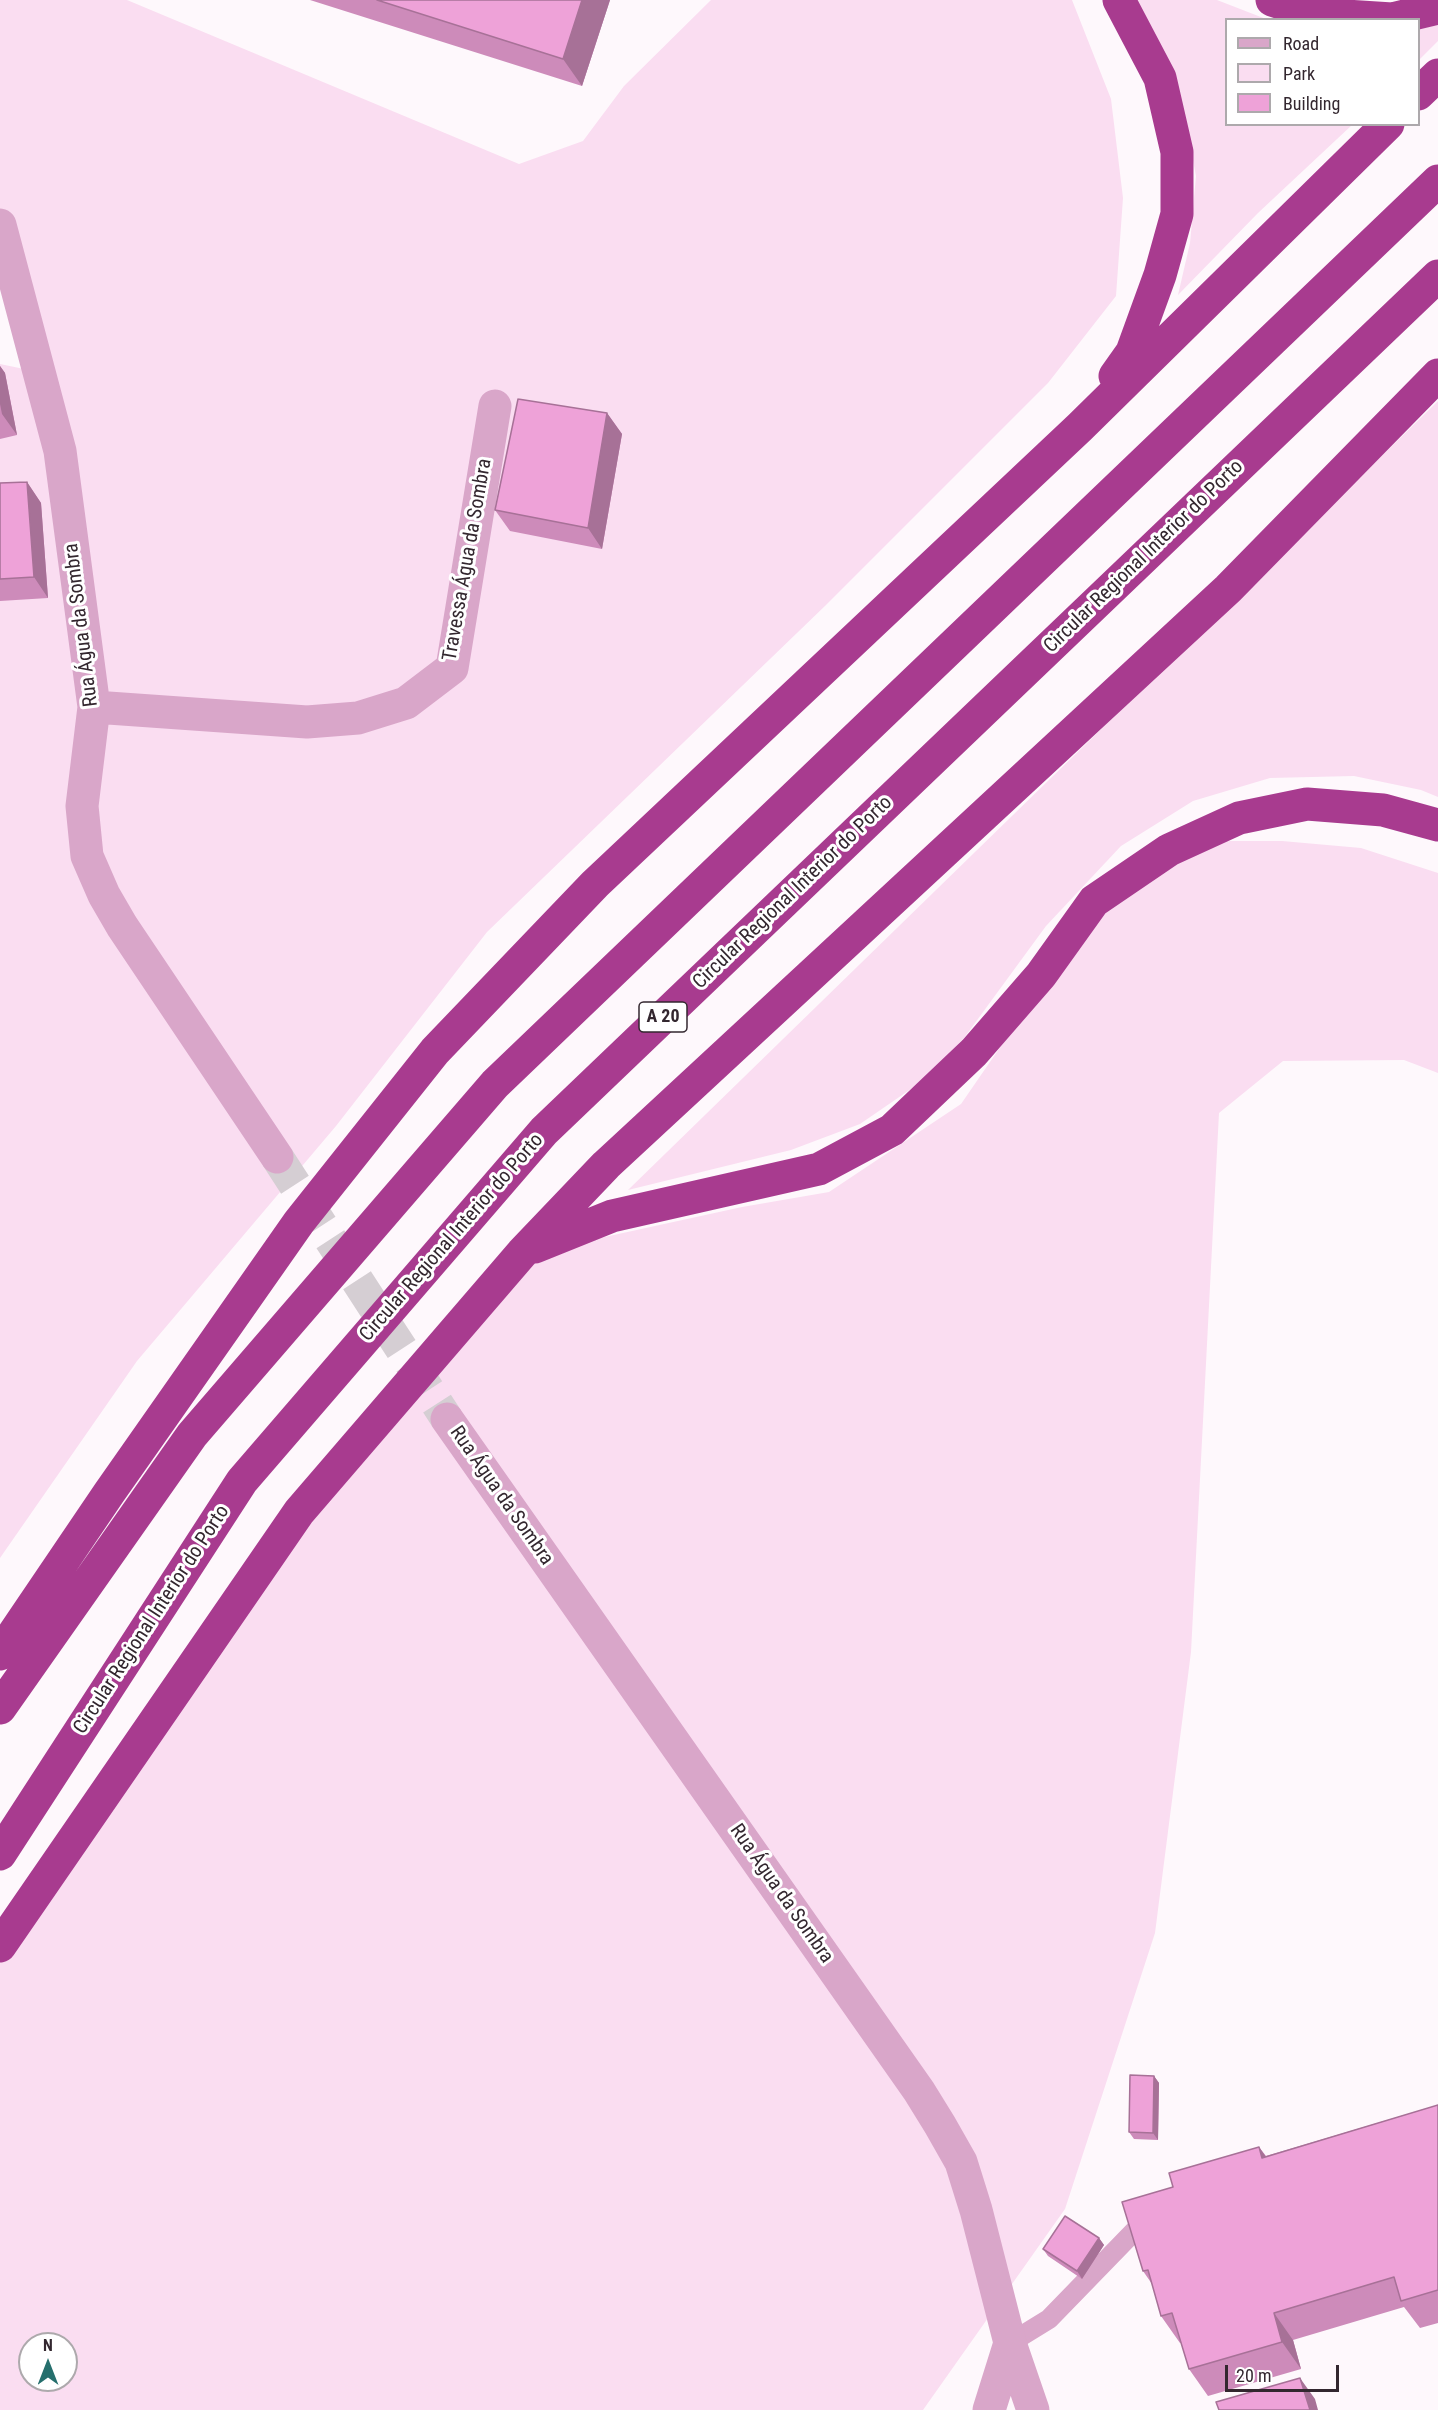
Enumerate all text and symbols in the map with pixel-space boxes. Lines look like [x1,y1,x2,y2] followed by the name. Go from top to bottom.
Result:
[1225,18,1420,126] legend
[1283,33,1319,54] text: Road
[1283,63,1315,84] text: Park
[1283,93,1340,114] text: Building
[1039,455,1249,659] street label: Circular Regional Interior do Porto
[438,457,498,663] street label: Travessa Água da Sombra
[60,542,104,708] street label: Rua Água da Sombra
[688,791,898,995] street label: Circular Regional Interior do Porto
[639,1002,687,1032] road number: A 20
[355,1129,549,1347] street label: Circular Regional Interior do Porto
[444,1422,558,1570] street label: Rua Água da Sombra
[69,1501,235,1739] street label: Circular Regional Interior do Porto
[724,1820,838,1968] street label: Rua Água da Sombra
[18,2332,78,2392] north arrow
[43,2336,53,2355] text: N
[1228,2353,1342,2391] scale bar
[1236,2365,1271,2386] text: 20 m

